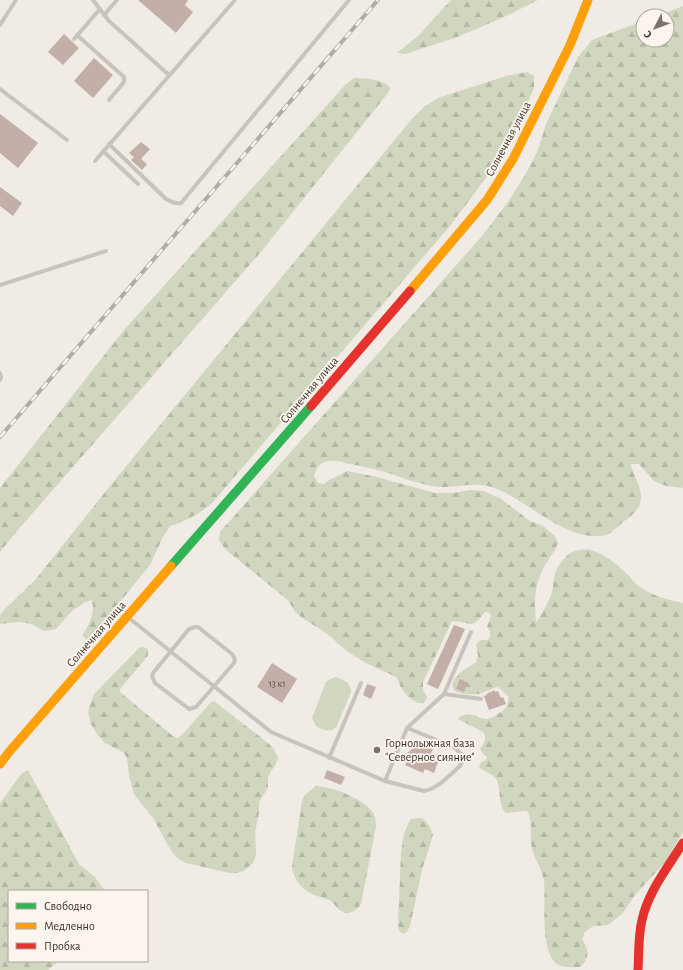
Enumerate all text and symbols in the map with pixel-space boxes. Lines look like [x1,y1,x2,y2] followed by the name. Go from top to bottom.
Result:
[635,8,675,48] north arrow
[642,28,654,40] text: С
[483,99,534,179] street label: Солнечная улица
[278,354,341,426] street label: Солнечная улица
[64,598,129,670] street label: Солнечная улица
[268,679,286,689] house number: 13 к1
[385,737,475,763] place label: Горнолыжная база "Северное сияние"
[372,745,382,755] marker: Горнолыжная база "Северное сияние"
[8,890,148,962] legend
[44,900,92,912] text: Свободно
[44,920,95,932] text: Медленно
[44,940,81,952] text: Пробка

